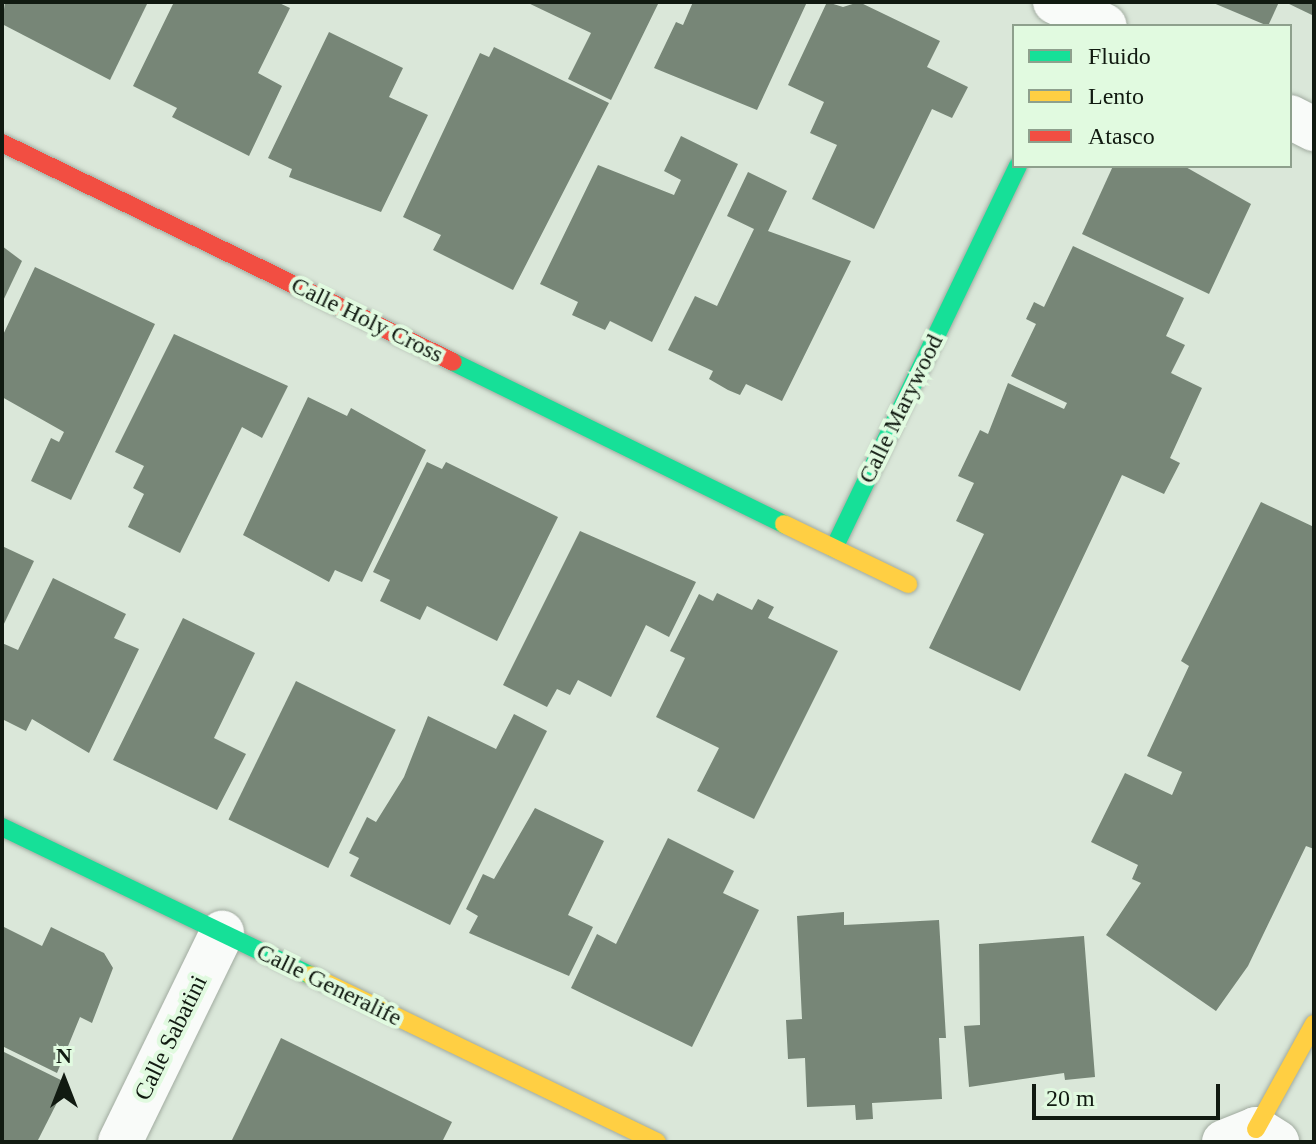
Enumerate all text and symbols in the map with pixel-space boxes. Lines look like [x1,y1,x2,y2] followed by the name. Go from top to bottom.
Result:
[1012,24,1292,168] legend
[1088,43,1151,69] text: Fluido
[1088,83,1144,109] text: Lento
[1088,123,1155,149] text: Atasco
[286,271,448,369] street label: Calle Holy Cross
[853,330,949,488] street label: Calle Marywood
[252,937,406,1033] street label: Calle Generalife
[128,971,214,1105] street label: Calle Sabatini
[24,1040,104,1120] north arrow
[56,1043,72,1068] text: N
[1036,1068,1224,1118] scale bar
[1046,1085,1095,1111] text: 20 m

